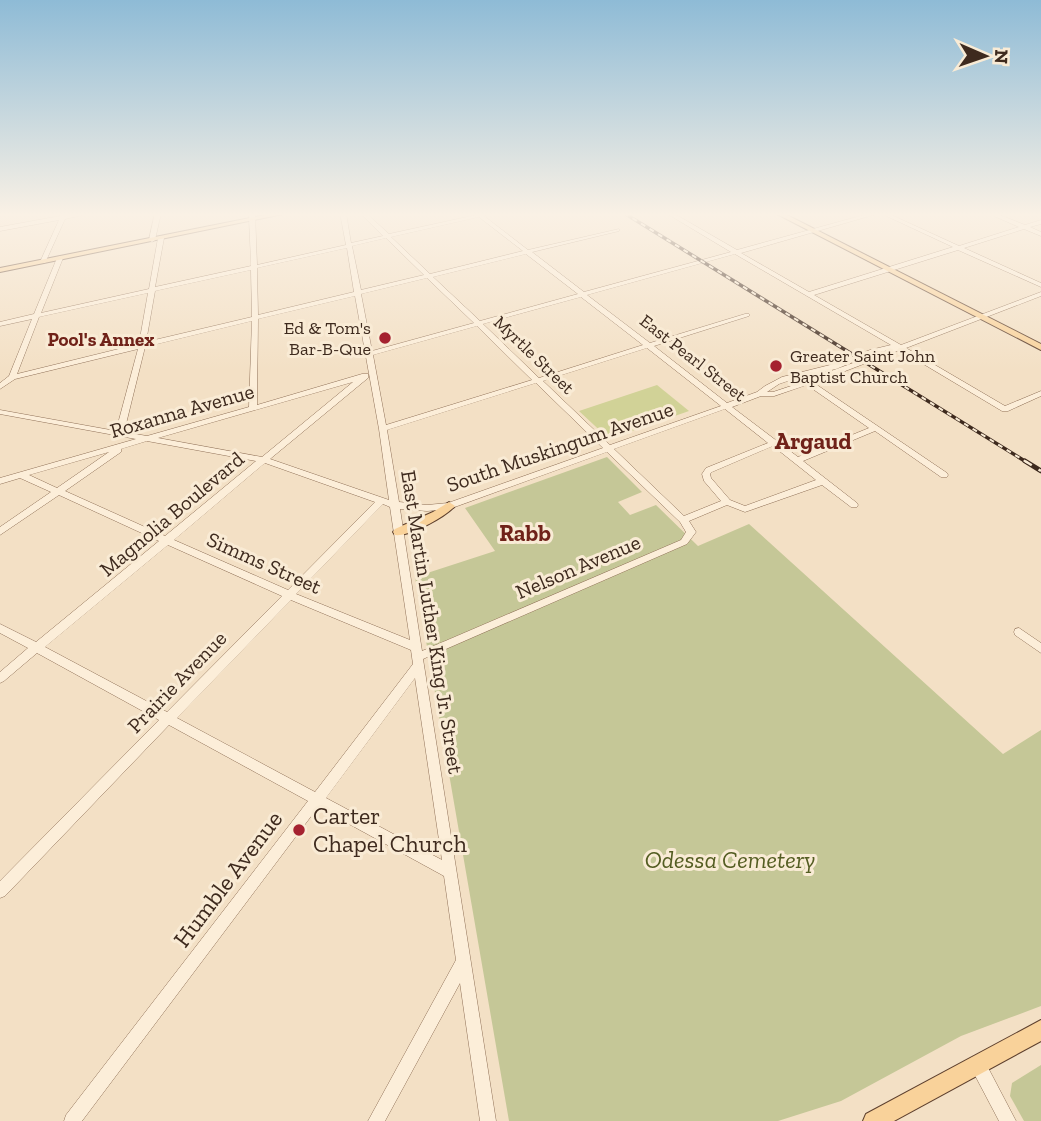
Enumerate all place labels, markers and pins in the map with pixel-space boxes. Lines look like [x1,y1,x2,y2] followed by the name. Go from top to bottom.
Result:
[284,317,371,360] place label: Ed & Tom's Bar-B-Que
[377,330,393,346] marker: Ed & Tom's Bar-B-Que
[790,345,936,388] place label: Greater Saint John Baptist Church
[768,358,784,374] marker: Greater Saint John Baptist Church
[313,801,467,858] place label: Carter Chapel Church
[291,822,307,838] marker: Carter Chapel Church

